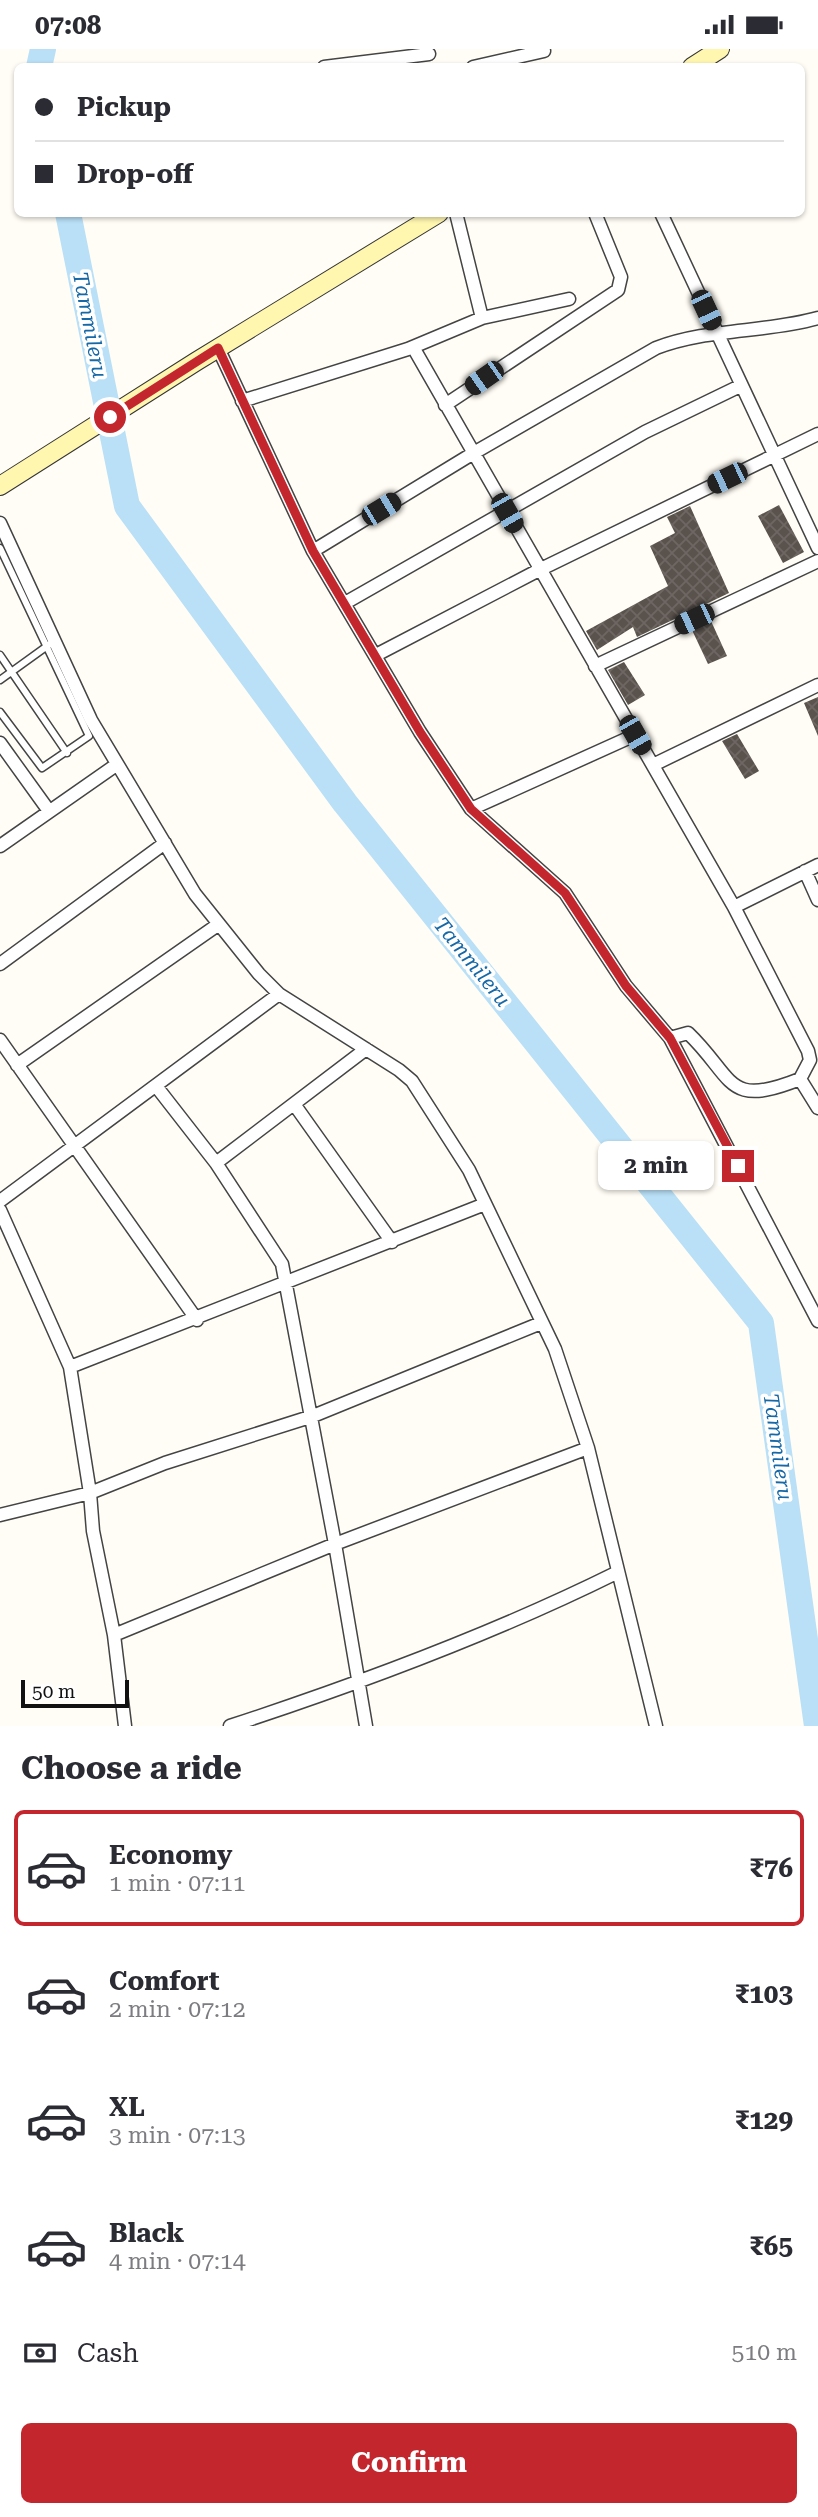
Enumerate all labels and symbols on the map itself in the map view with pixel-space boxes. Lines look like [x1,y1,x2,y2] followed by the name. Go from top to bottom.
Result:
[68,270,112,380] water label: Tammileru
[688,287,725,333] car
[461,357,508,399] car
[94,401,126,433] route start
[704,459,751,497] car
[358,489,405,529] car
[488,490,527,536] car
[671,601,718,637] car
[616,712,655,758] car
[429,913,515,1012] water label: Tammileru
[598,1141,714,1191] callout: 2 min
[722,1150,754,1182] route end
[759,1392,797,1502] water label: Tammileru
[21,1677,130,1709] scale bar

